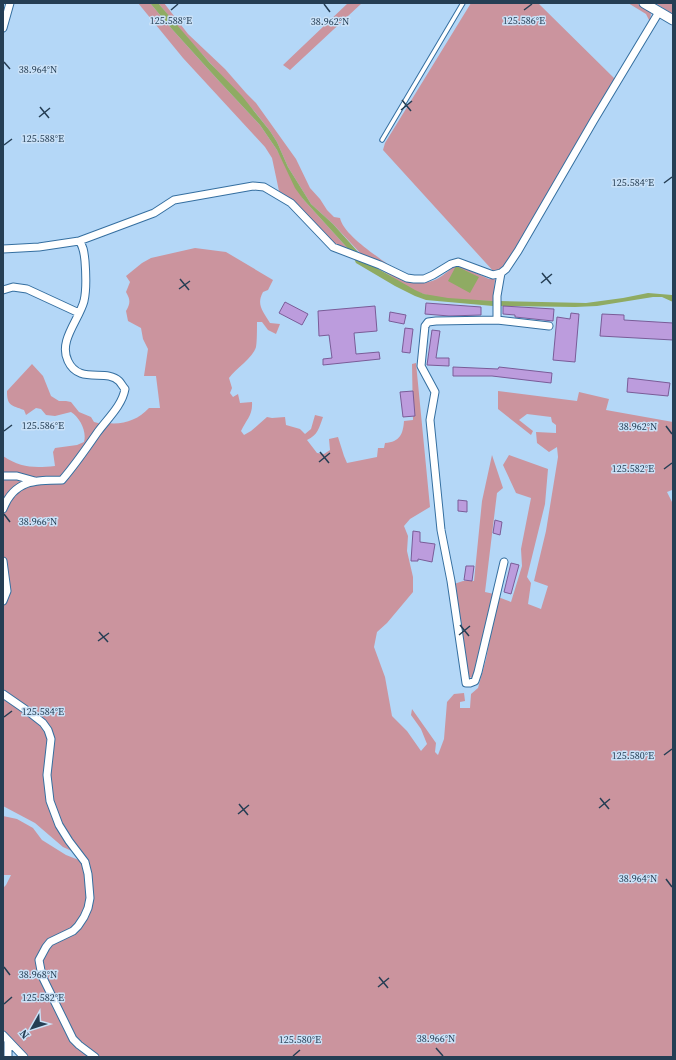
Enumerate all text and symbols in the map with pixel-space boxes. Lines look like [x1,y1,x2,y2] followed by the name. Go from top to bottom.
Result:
[150,14,192,27] text: 125.588°E
[503,14,545,27] text: 125.586°E
[311,15,349,28] text: 38.962°N
[19,63,57,76] text: 38.964°N
[22,132,64,145] text: 125.588°E
[612,176,654,189] text: 125.584°E
[22,419,64,432] text: 125.586°E
[619,420,657,433] text: 38.962°N
[612,462,654,475] text: 125.582°E
[19,515,57,528] text: 38.966°N
[22,705,64,718] text: 125.584°E
[612,749,654,762] text: 125.580°E
[619,872,657,885] text: 38.964°N
[19,968,57,981] text: 38.968°N
[22,991,64,1004] text: 125.582°E
[12,1008,52,1048] north arrow
[16,1026,33,1042] text: N
[417,1032,455,1045] text: 38.966°N
[279,1033,321,1046] text: 125.580°E

